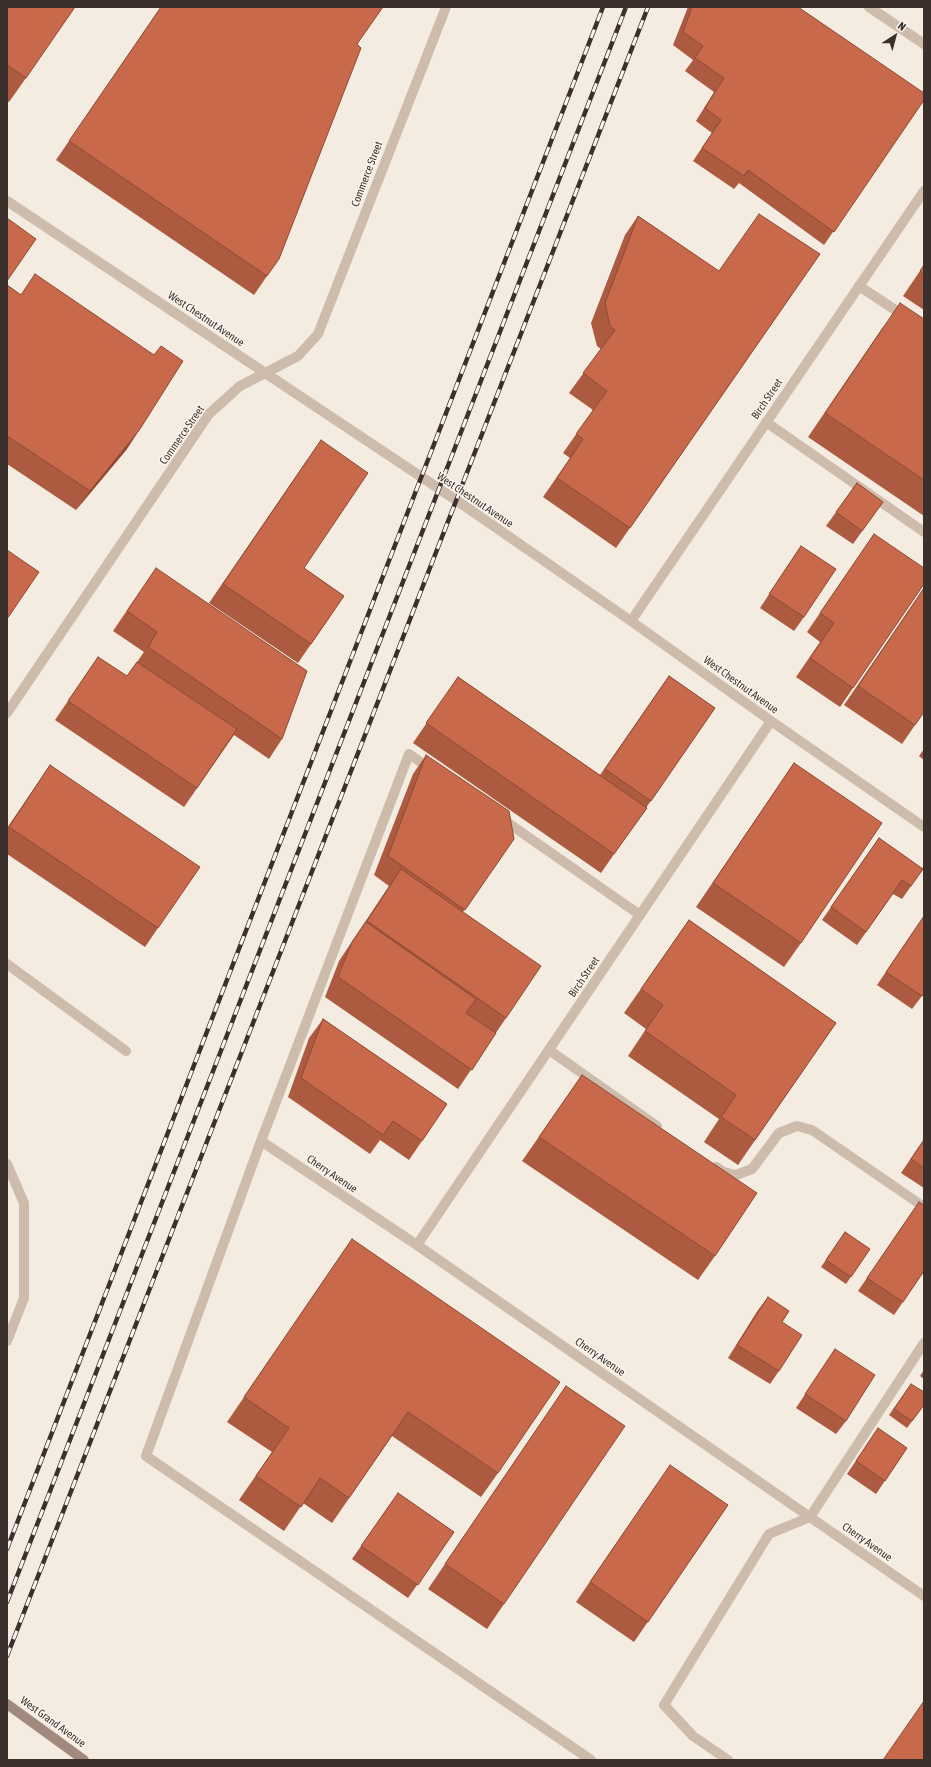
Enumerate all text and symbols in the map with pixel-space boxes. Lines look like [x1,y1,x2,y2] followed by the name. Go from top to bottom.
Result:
[875,16,915,56] north arrow
[896,20,908,33] text: N
[348,139,386,209] street label: Commerce Street
[165,289,247,349] street label: West Chestnut Avenue
[749,376,785,422] street label: Birch Street
[157,403,207,467] street label: Commerce Street
[434,470,516,530] street label: West Chestnut Avenue
[701,653,781,717] street label: West Chestnut Avenue
[566,954,602,1000] street label: Birch Street
[304,1152,360,1196] street label: Cherry Avenue
[572,1335,628,1379] street label: Cherry Avenue
[839,1520,895,1564] street label: Cherry Avenue
[18,1694,88,1750] street label: West Grand Avenue

